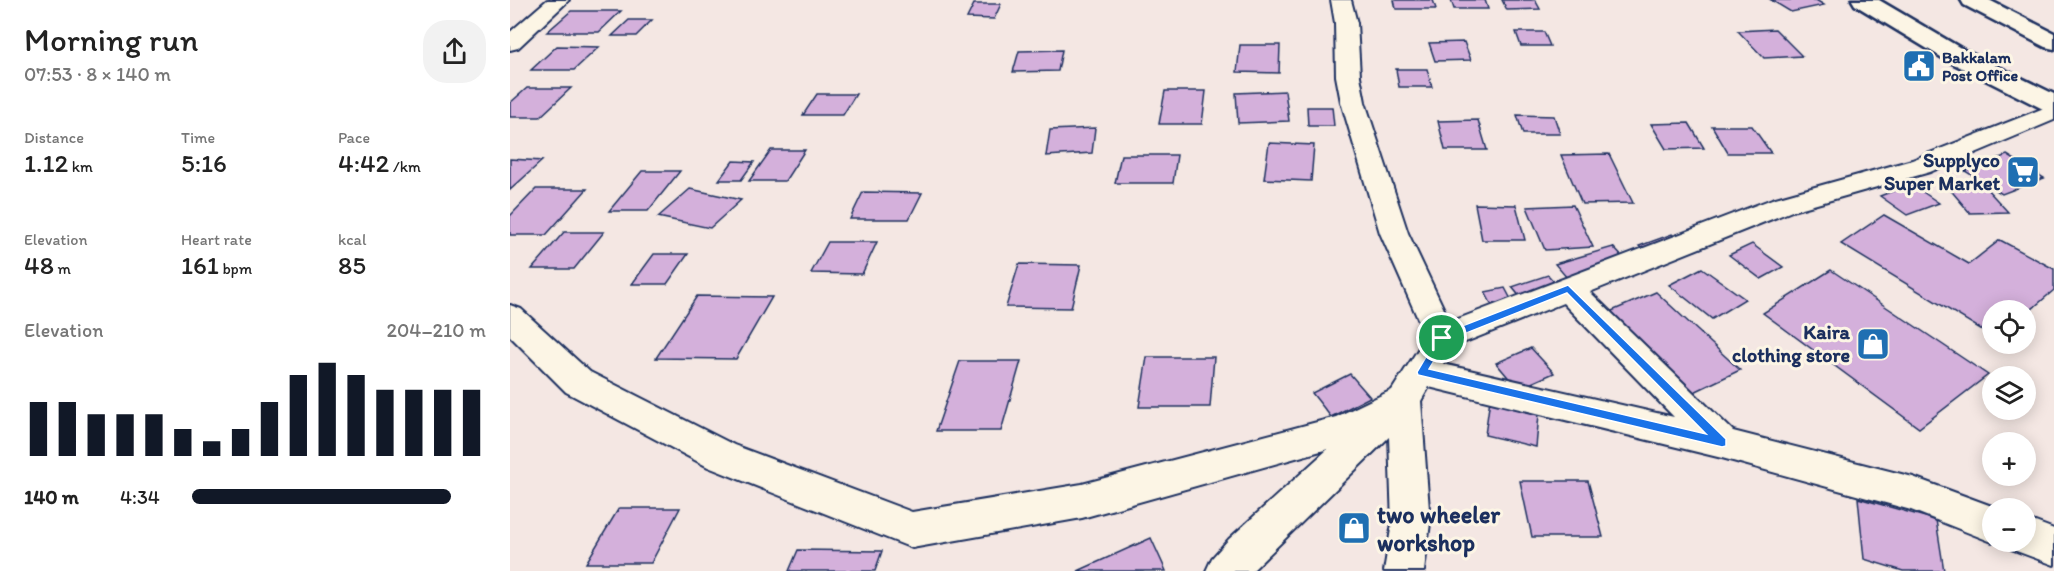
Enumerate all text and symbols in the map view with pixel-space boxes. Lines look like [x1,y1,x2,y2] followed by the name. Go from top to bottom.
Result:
[24,20,199,59] text: Morning run
[423,20,486,83] button: share
[1901,48,1937,84] public building icon: Bakkalam Post Office
[1942,48,2018,85] place label: Bakkalam Post Office
[24,62,171,86] text: 07:53 · 8 × 140 m
[24,128,84,147] text: Distance
[181,128,215,147] text: Time
[338,128,370,147] text: Pace
[24,147,68,179] text: 1.12
[181,147,227,179] text: 5:16
[338,147,389,179] text: 4:42
[1884,148,2001,196] place label: Supplyco Super Market
[2005,154,2041,190] supermarket icon: Supplyco Super Market
[68,157,93,176] text: km
[389,157,421,176] text: /km
[24,230,88,249] text: Elevation
[181,230,252,249] text: Heart rate
[338,230,366,249] text: kcal
[24,249,54,281] text: 48
[181,249,219,281] text: 161
[338,249,366,281] text: 85
[54,259,71,278] text: m
[219,259,252,278] text: bpm
[1982,300,2036,552] map controls
[1982,300,2036,354] button: locate
[1416,312,1467,363] pin
[24,318,103,342] text: Elevation
[387,318,486,342] text: 204–210 m
[1732,320,1851,368] place label: Kaira clothing store
[1425,321,1458,354] icon: arrive
[1855,326,1891,362] shop icon: Kaira clothing store
[1982,366,2036,420] button: layers
[1982,432,2036,486] button: +
[24,485,79,509] text: 140 m
[120,485,160,509] text: 4:34
[1982,498,2036,552] button: −
[1377,500,1501,558] place label: two wheeler workshop
[1336,510,1372,546] shop icon: two wheeler workshop

